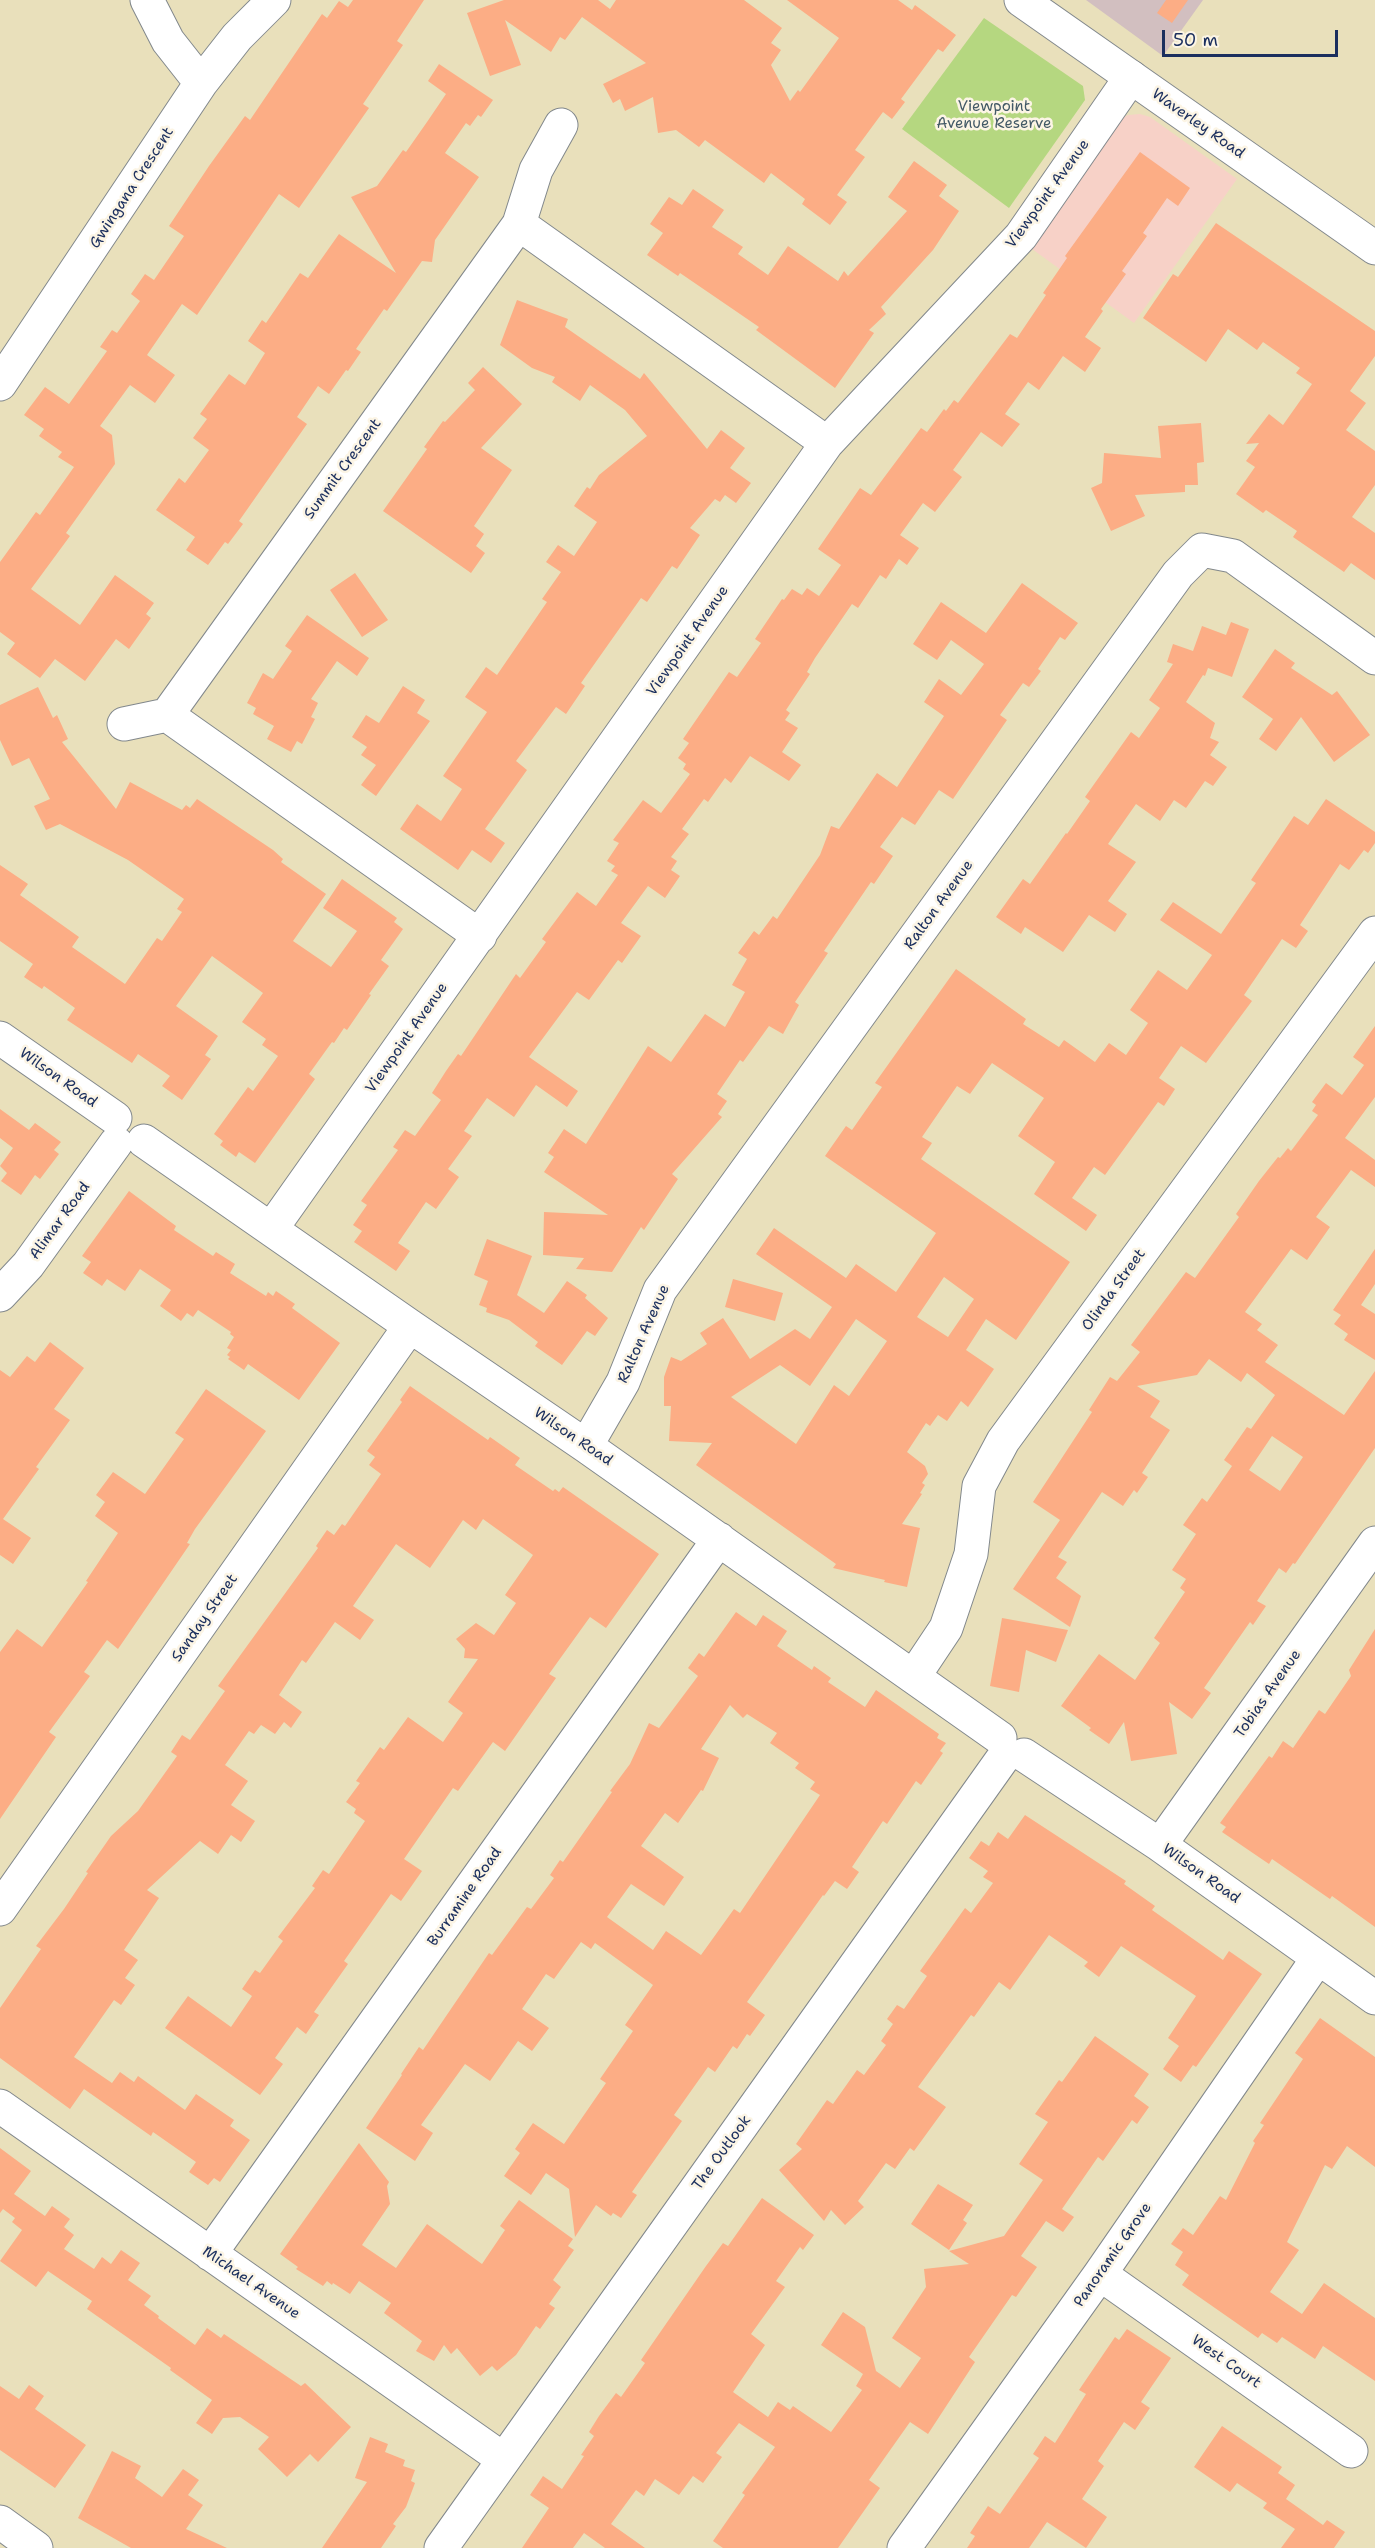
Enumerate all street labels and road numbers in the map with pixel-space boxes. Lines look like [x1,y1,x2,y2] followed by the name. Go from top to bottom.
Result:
[1148,85,1248,163] street label: Waverley Road
[86,124,178,252] street label: Gwingana Crescent
[1002,136,1094,252] street label: Viewpoint Avenue
[301,415,385,523] street label: Summit Crescent
[643,582,733,700] street label: Viewpoint Avenue
[901,857,977,953] street label: Ralton Avenue
[362,979,452,1097] street label: Viewpoint Avenue
[15,1044,101,1112] street label: Wilson Road
[26,1179,94,1263] street label: Alimar Road
[1078,1246,1150,1334] street label: Olinda Street
[614,1282,674,1386] street label: Ralton Avenue
[530,1404,616,1470] street label: Wilson Road
[168,1571,242,1665] street label: Sanday Street
[1231,1646,1305,1742] street label: Tobias Avenue
[1158,1840,1244,1908] street label: Wilson Road
[424,1844,506,1950] street label: Burramine Road
[689,2112,755,2194] street label: The Outlook
[1070,2199,1156,2311] street label: Panoramic Grove
[199,2243,303,2323] street label: Michael Avenue
[1188,2332,1264,2392] street label: West Court

